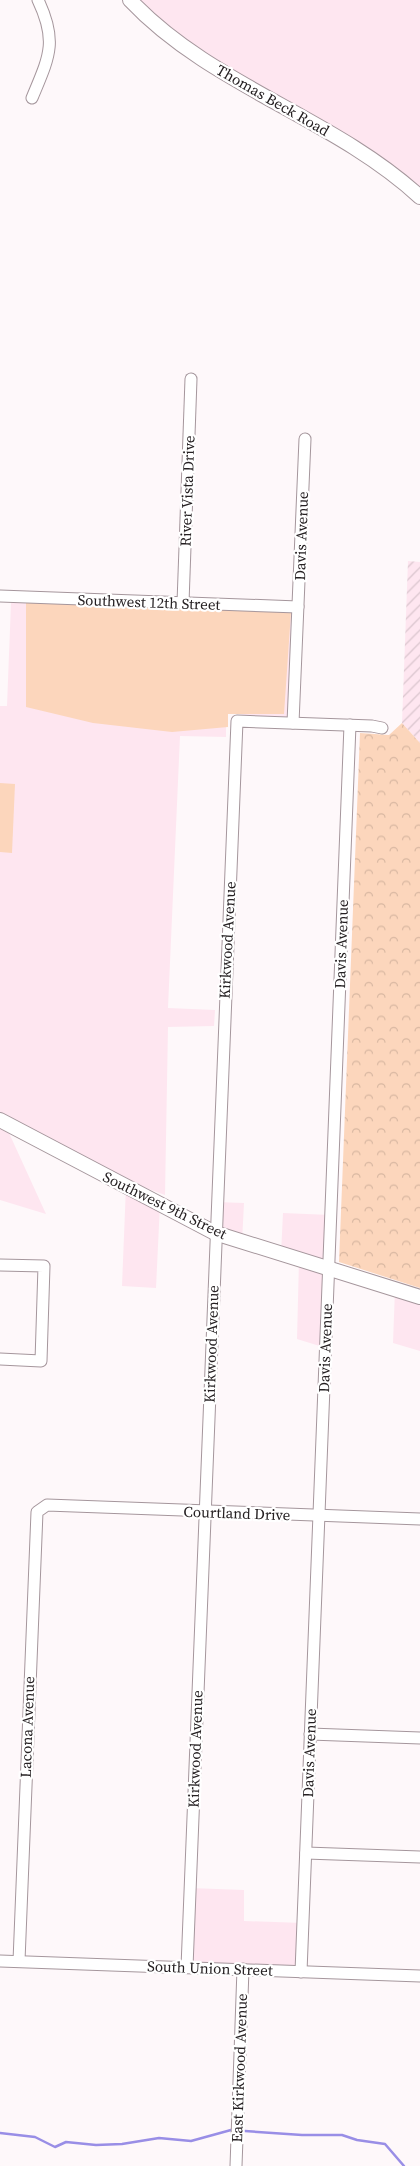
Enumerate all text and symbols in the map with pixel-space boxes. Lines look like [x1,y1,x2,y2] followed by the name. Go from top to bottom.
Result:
[213,59,334,141] street label: Thomas Beck Road
[175,435,199,547] street label: River Vista Drive
[289,491,313,581] street label: Davis Avenue
[77,589,221,615] street label: Southwest 12th Street
[213,880,241,999] street label: Kirkwood Avenue
[329,899,353,989] street label: Davis Avenue
[100,1166,231,1244] street label: Southwest 9th Street
[198,1284,224,1403] street label: Kirkwood Avenue
[313,1303,337,1393] street label: Davis Avenue
[183,1501,291,1525] street label: Courtland Drive
[15,1676,39,1778] street label: Lacona Avenue
[182,1689,208,1808] street label: Kirkwood Avenue
[297,1708,321,1798] street label: Davis Avenue
[147,1955,273,1981] street label: South Union Street
[226,1993,252,2143] street label: East Kirkwood Avenue

